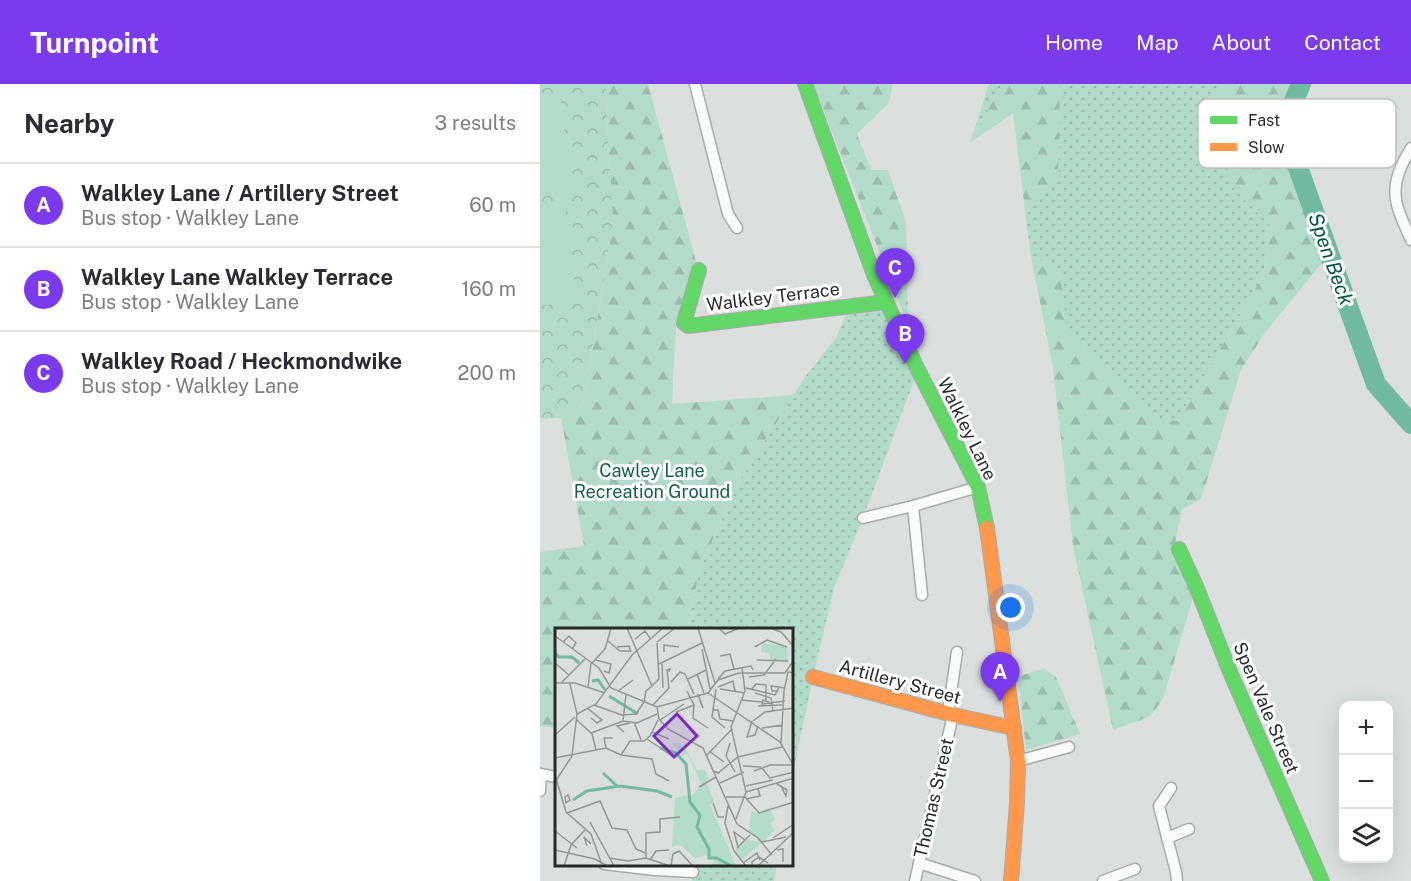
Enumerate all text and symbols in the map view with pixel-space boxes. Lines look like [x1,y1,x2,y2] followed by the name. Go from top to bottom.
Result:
[30,26,159,59] text: Turnpoint
[1045,30,1103,55] text: Home
[1136,30,1179,55] text: Map
[1212,30,1271,55] text: About
[1304,30,1381,55] text: Contact
[1198,99,1396,168] legend
[24,108,114,139] text: Nearby
[435,111,516,135] text: 3 results
[1248,111,1280,130] text: Fast
[1248,138,1285,157] text: Slow
[81,180,399,206] text: Walkley Lane / Artillery Street
[36,193,51,217] text: A
[469,193,516,217] text: 60 m
[81,206,299,230] text: Bus stop · Walkley Lane
[1303,210,1359,309] water label: Spen Beck
[876,248,914,298] pin: C
[81,264,393,290] text: Walkley Lane Walkley Terrace
[37,277,50,301] text: B
[461,277,516,301] text: 160 m
[705,278,841,315] street label: Walkley Terrace
[81,290,299,314] text: Bus stop · Walkley Lane
[886,314,925,364] pin: B
[81,348,402,374] text: Walkley Road / Heckmondwike
[36,361,51,385] text: C
[458,361,516,385] text: 200 m
[81,374,299,398] text: Bus stop · Walkley Lane
[934,374,1001,483] street label: Walkley Lane
[574,460,730,502] park label: Cawley Lane Recreation Ground
[996,593,1025,622] your location
[555,628,794,866] inset map
[1229,639,1304,777] street label: Spen Vale Street
[980,652,1020,702] pin: A
[837,655,963,708] street label: Artillery Street
[1339,701,1393,863] map controls
[1339,701,1393,755] button: +
[909,736,958,860] street label: Thomas Street
[1339,755,1393,809] button: −
[1339,809,1393,863] button: layers

